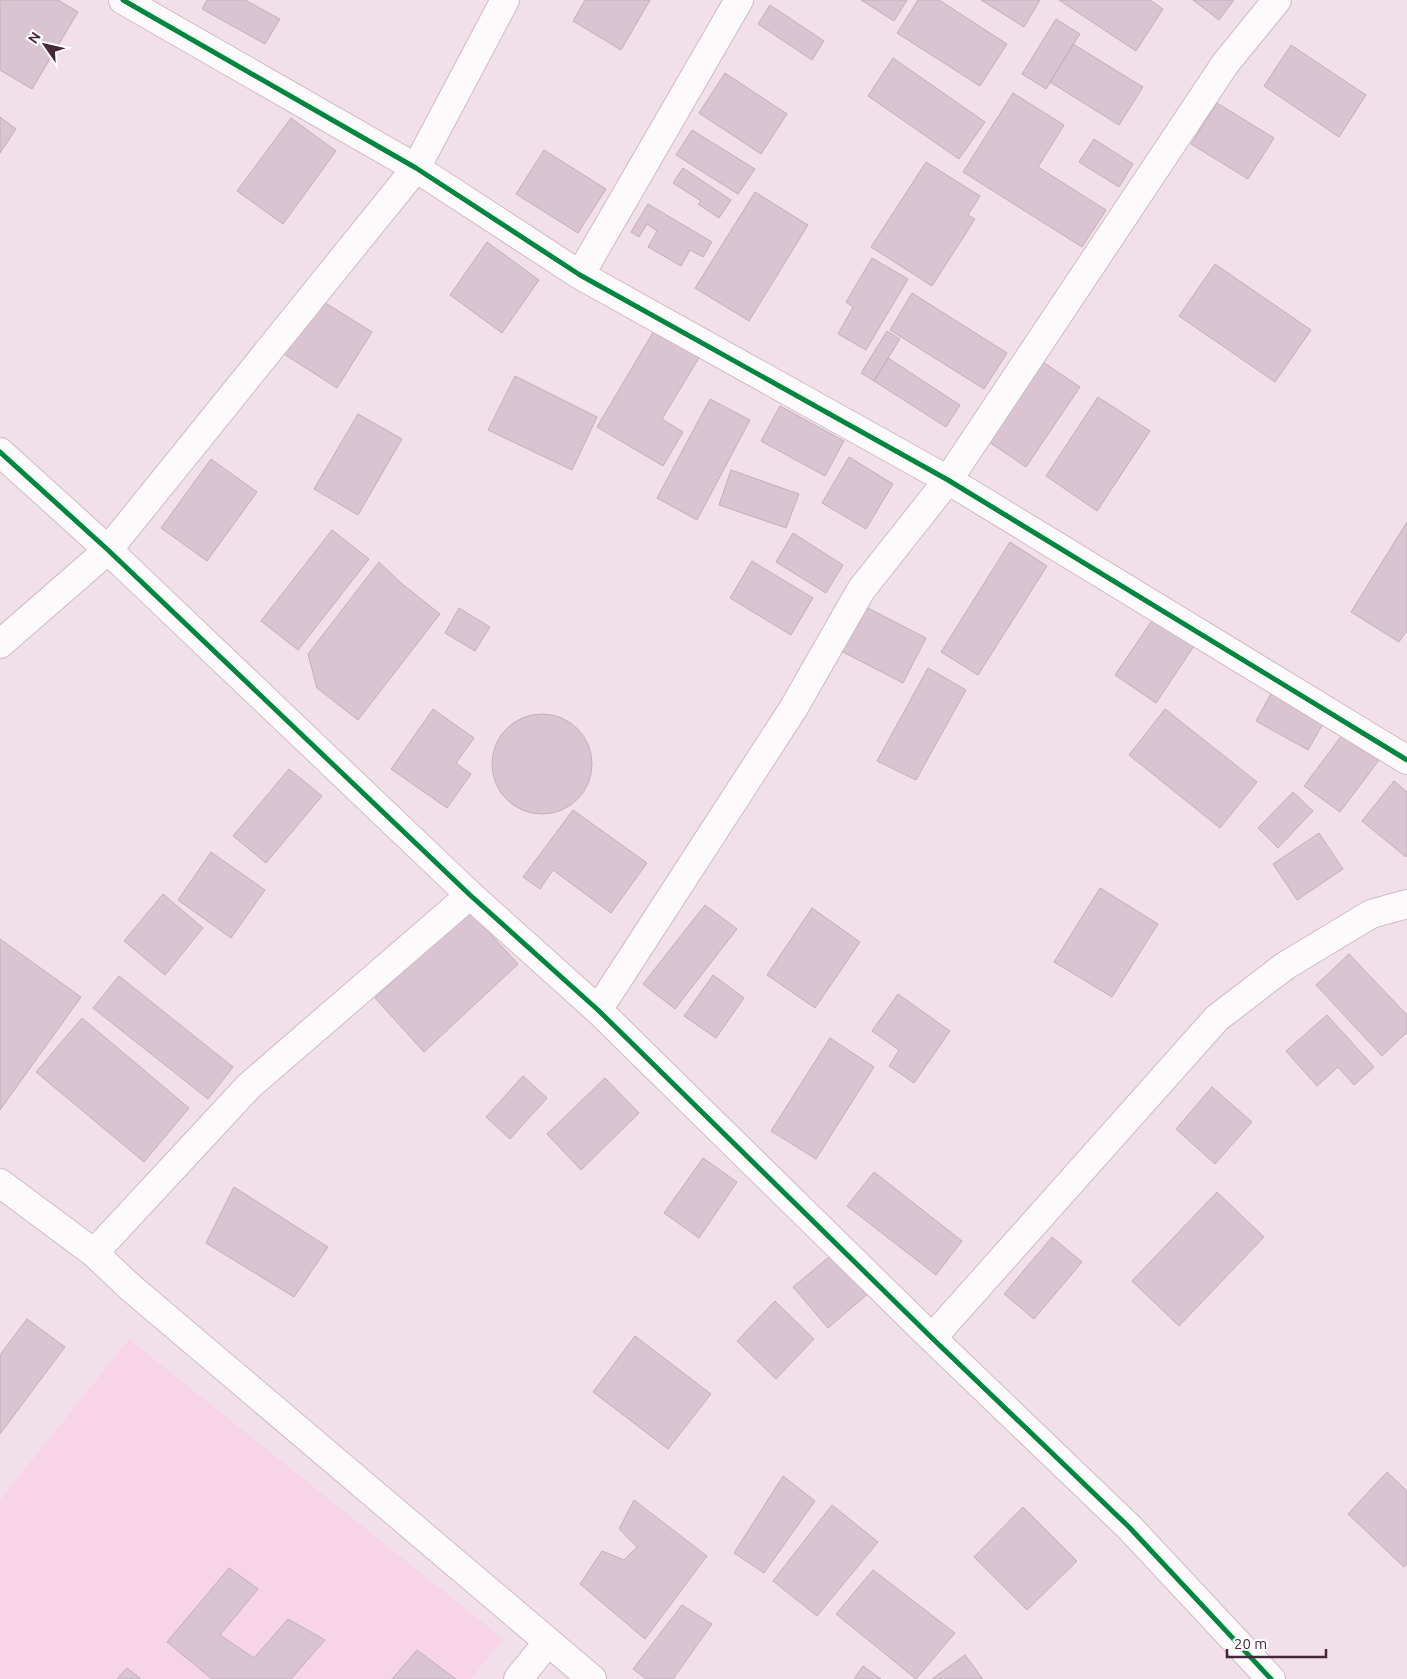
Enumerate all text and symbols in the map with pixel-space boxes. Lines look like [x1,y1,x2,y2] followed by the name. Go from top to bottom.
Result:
[20,20,70,70] north arrow
[25,29,44,47] text: N
[1227,1626,1326,1658] scale bar
[1234,1635,1267,1652] text: 20 m

